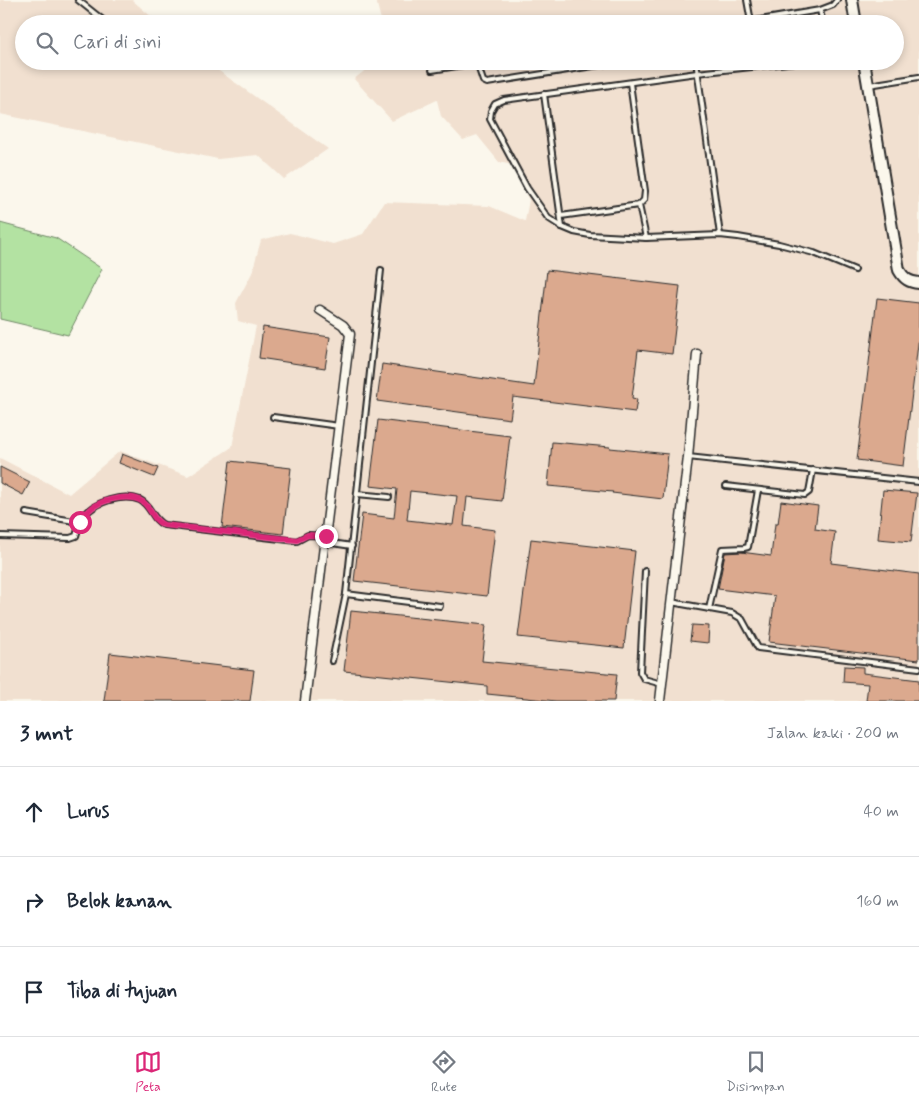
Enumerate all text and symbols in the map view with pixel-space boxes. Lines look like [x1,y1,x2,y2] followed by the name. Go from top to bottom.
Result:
[15,15,904,70] search box
[33,29,61,57] icon: search
[73,30,161,55] text: Cari di sini
[69,511,92,534] route start
[315,525,338,548] route end
[20,720,73,748] text: 3 mnt
[767,723,899,744] text: Jalan kaki · 200 m
[20,798,48,826] icon: ahead
[67,799,109,824] text: Lurus
[863,801,899,822] text: 40 m
[20,888,48,916] icon: right
[67,889,172,914] text: Belok kanan
[856,891,899,912] text: 160 m
[20,978,48,1006] icon: arrive
[67,979,178,1004] text: Tiba di tujuan
[134,1048,162,1096] tab: Peta
[430,1048,458,1096] tab: Rute
[726,1048,785,1096] tab: Disimpan

